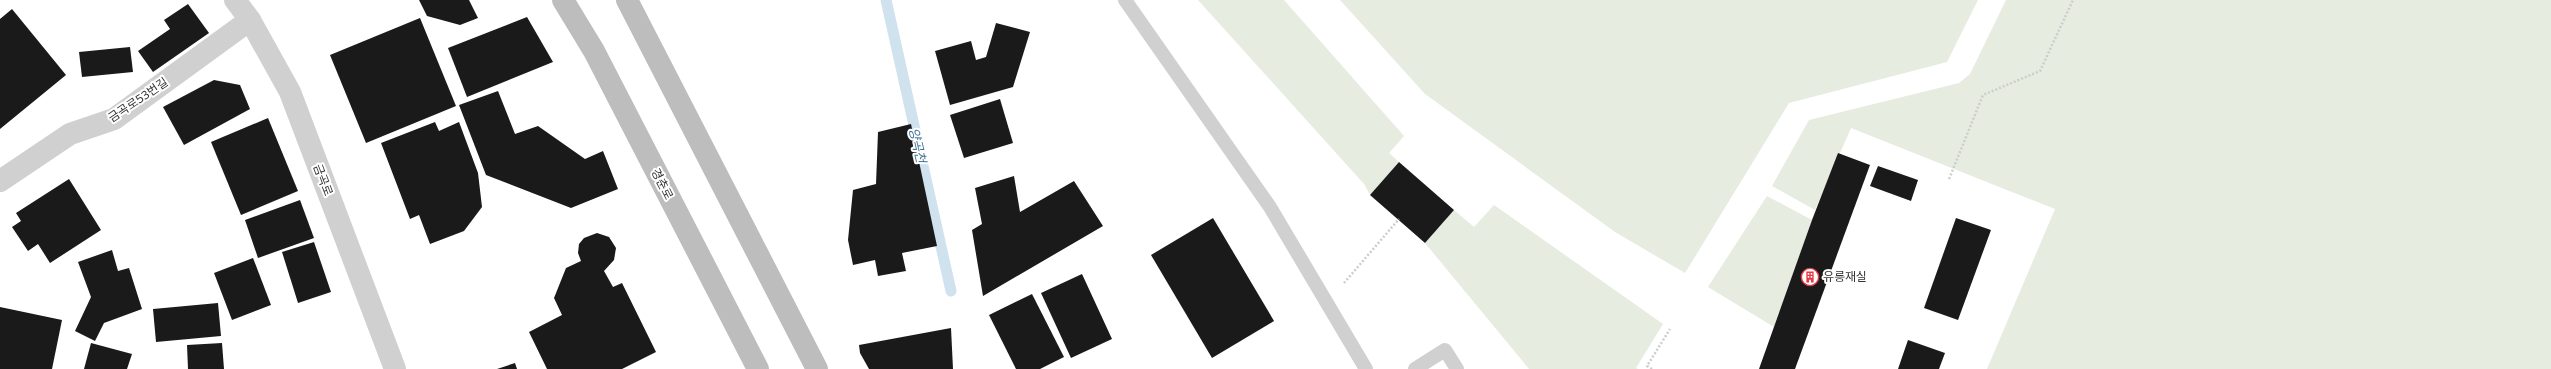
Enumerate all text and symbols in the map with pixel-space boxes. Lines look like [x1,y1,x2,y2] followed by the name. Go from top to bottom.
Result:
[105,74,170,124] street label: 금곡로53번길
[906,126,930,165] water label: 양곡천
[311,162,336,198] street label: 금곡로
[649,166,677,201] street label: 경춘로
[1800,267,1820,287] building icon: 유릉재실
[1823,269,1867,283] place label: 유릉재실

